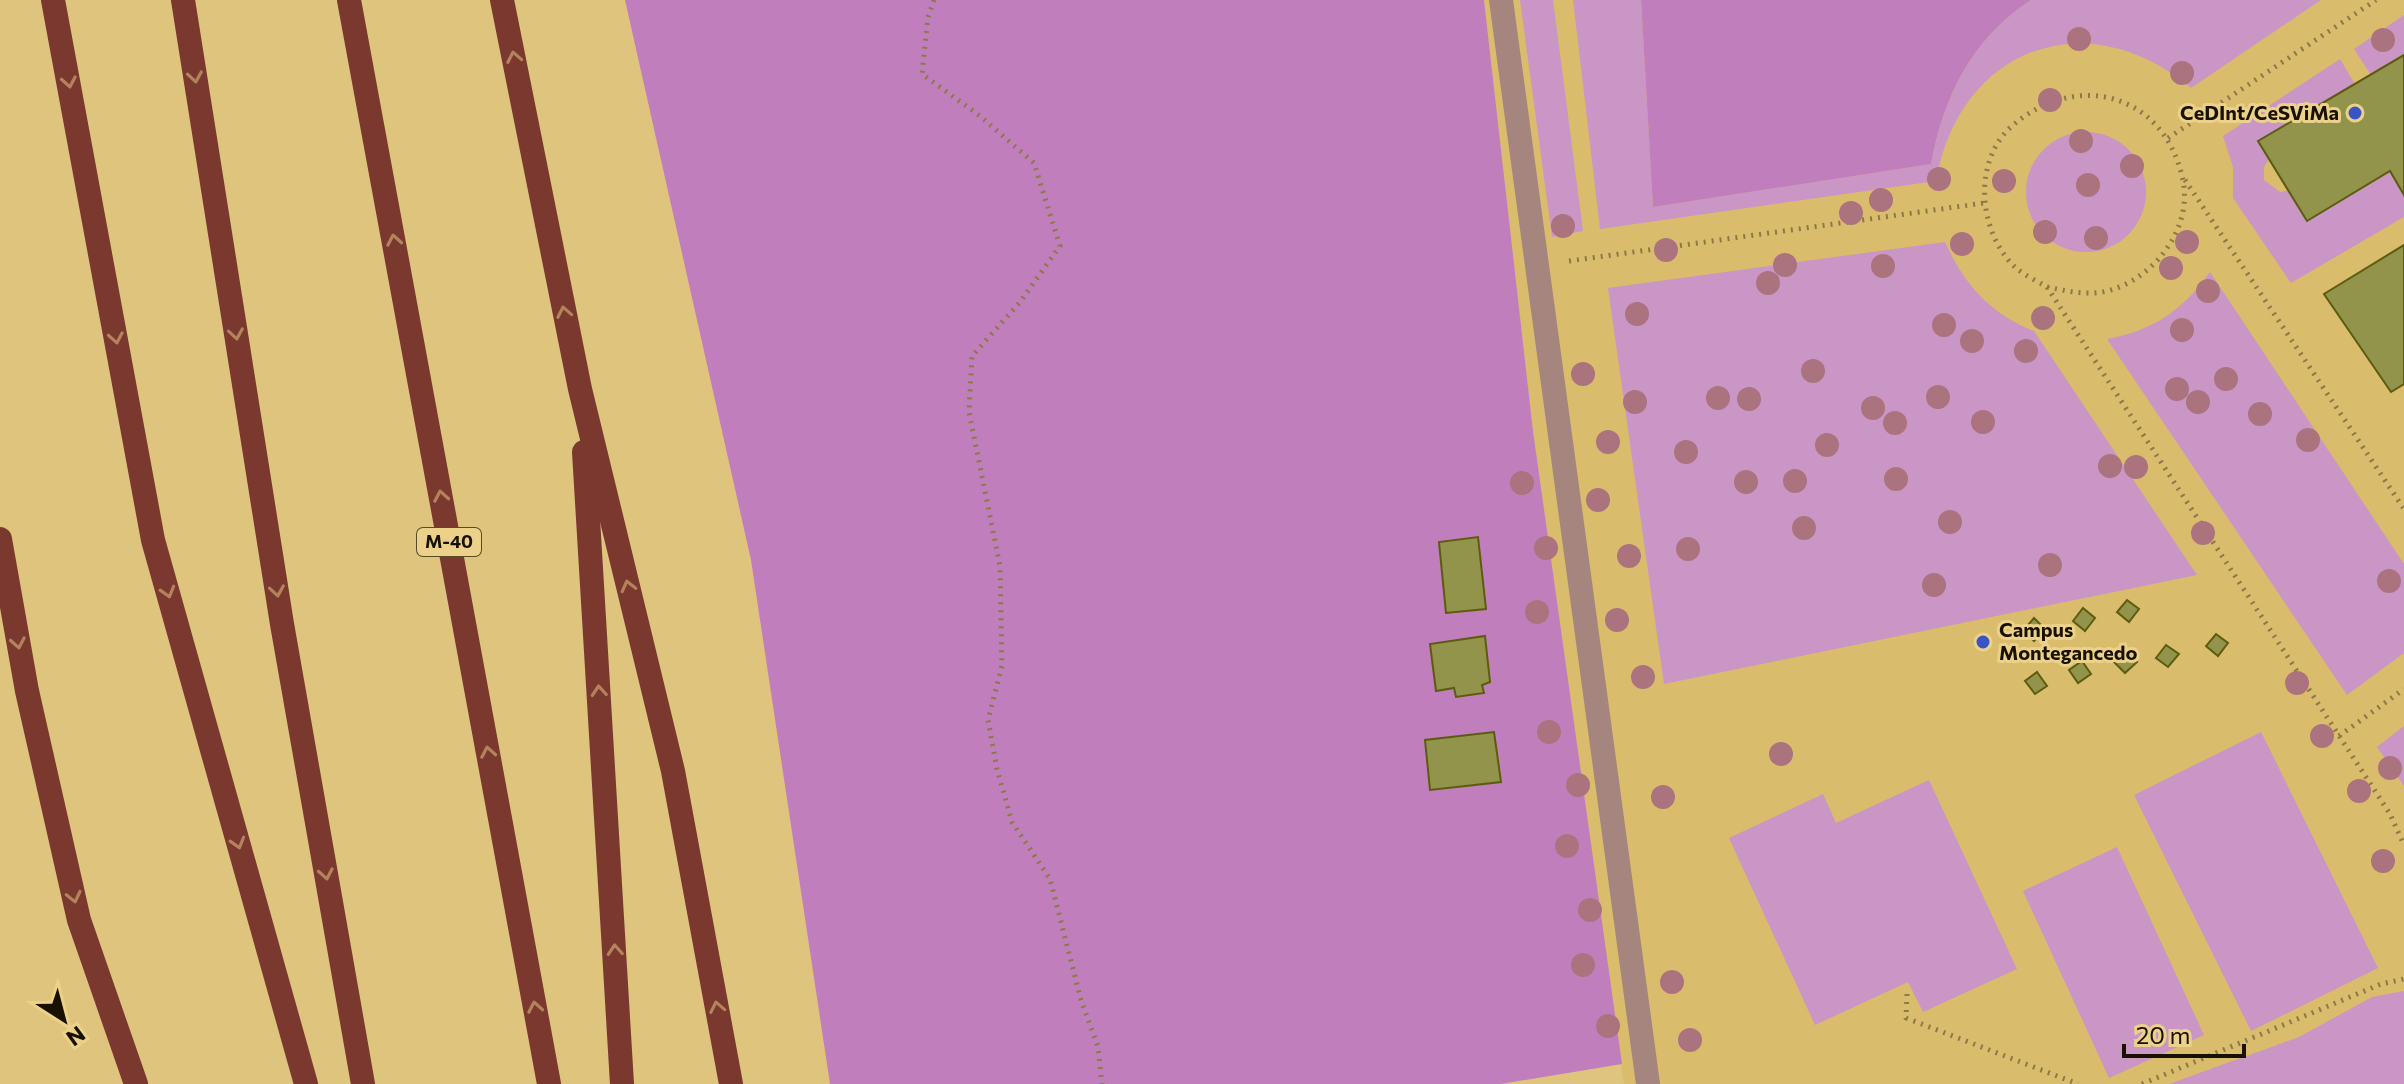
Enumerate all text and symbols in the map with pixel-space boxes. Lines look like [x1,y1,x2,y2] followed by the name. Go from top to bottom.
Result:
[506,51,523,64] one-way arrow
[186,70,203,84] one-way arrow
[59,75,76,89] one-way arrow
[2180,100,2339,124] place label: CeDInt/CeSViMa
[2346,104,2364,122] marker: CeDInt/CeSViMa
[386,233,403,247] one-way arrow
[557,306,574,319] one-way arrow
[227,327,244,341] one-way arrow
[106,331,123,345] one-way arrow
[433,489,450,503] one-way arrow
[417,528,481,556] road number: M-40
[620,580,637,593] one-way arrow
[268,584,285,597] one-way arrow
[158,585,175,599] one-way arrow
[1999,617,2138,664] place label: Campus Montegancedo
[1974,633,1992,651] marker: Campus Montegancedo
[9,636,26,650] one-way arrow
[591,684,608,697] one-way arrow
[480,745,497,758] one-way arrow
[229,835,245,849] one-way arrow
[317,868,334,881] one-way arrow
[65,890,82,903] one-way arrow
[607,943,624,956] one-way arrow
[24,980,104,1060] north arrow
[527,1001,544,1015] one-way arrow
[710,1001,727,1014] one-way arrow
[2124,1008,2244,1058] scale bar
[2136,1020,2190,1049] text: 20 m
[61,1021,91,1052] text: N

